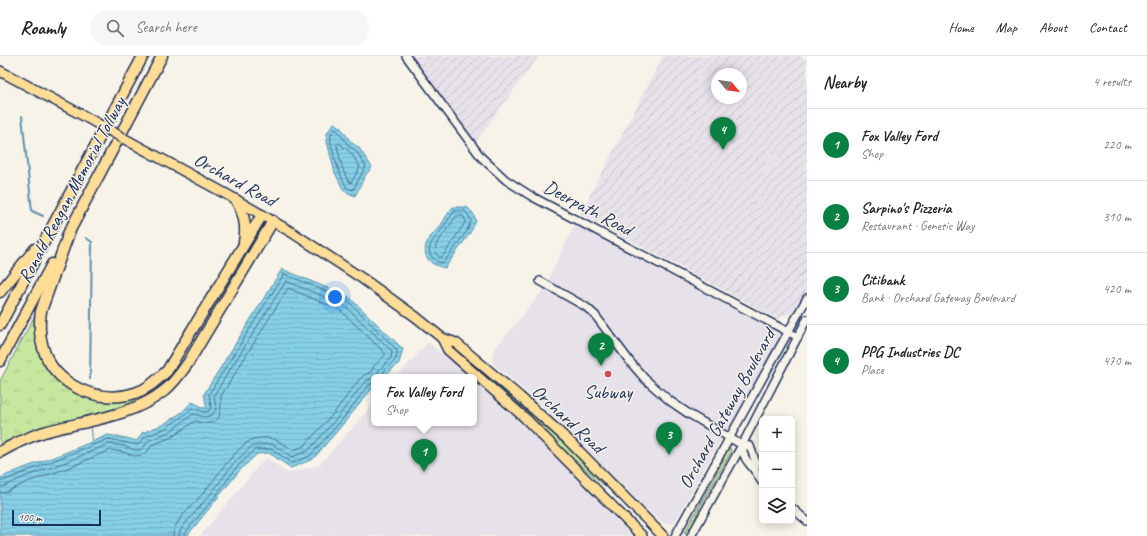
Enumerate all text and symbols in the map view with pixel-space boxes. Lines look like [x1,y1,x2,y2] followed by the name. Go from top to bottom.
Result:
[90,10,370,46] search box
[20,16,66,40] text: Roamly
[104,17,126,39] icon: search
[136,18,197,37] text: Search here
[948,19,974,36] text: Home
[996,19,1017,36] text: Map
[1039,19,1067,36] text: About
[1089,19,1127,36] text: Contact
[711,68,747,104] north arrow
[823,72,866,93] text: Nearby
[1093,74,1131,90] text: 4 results
[13,91,132,287] street label: Ronald Reagan Memorial Tollway
[710,117,736,150] pin: 4
[861,127,937,146] text: Fox Valley Ford
[833,137,839,153] text: 1
[1103,137,1131,153] text: 220 m
[861,146,883,162] text: Shop
[189,148,283,214] street label: Orchard Road
[540,175,640,243] street label: Deerpath Road
[861,199,952,218] text: Sarpino's Pizzeria
[833,209,839,225] text: 2
[1103,209,1131,225] text: 310 m
[861,218,974,234] text: Restaurant · Genesis Way
[861,271,904,290] text: Citibank
[833,281,839,297] text: 3
[1103,281,1131,297] text: 420 m
[325,287,345,307] your location
[861,290,1015,306] text: Bank · Orchard Gateway Boulevard
[673,323,782,493] street label: Orchard Gateway Boulevard
[588,333,614,366] pin: 2
[861,343,959,362] text: PPG Industries DC
[833,353,839,369] text: 4
[1103,353,1131,369] text: 470 m
[861,362,884,378] text: Place
[603,369,613,379] marker: Subway
[371,374,477,426] popup
[527,379,611,460] street label: Orchard Road
[584,380,633,404] place label: Subway
[386,383,462,402] text: Fox Valley Ford
[386,402,408,418] text: Shop
[759,416,795,524] map controls
[759,416,795,452] button: +
[656,422,682,455] pin: 3
[411,439,437,472] pin: 1
[759,452,795,488] button: −
[759,488,795,524] button: layers
[12,508,101,527] scale bar
[18,510,42,524] text: 100 m

